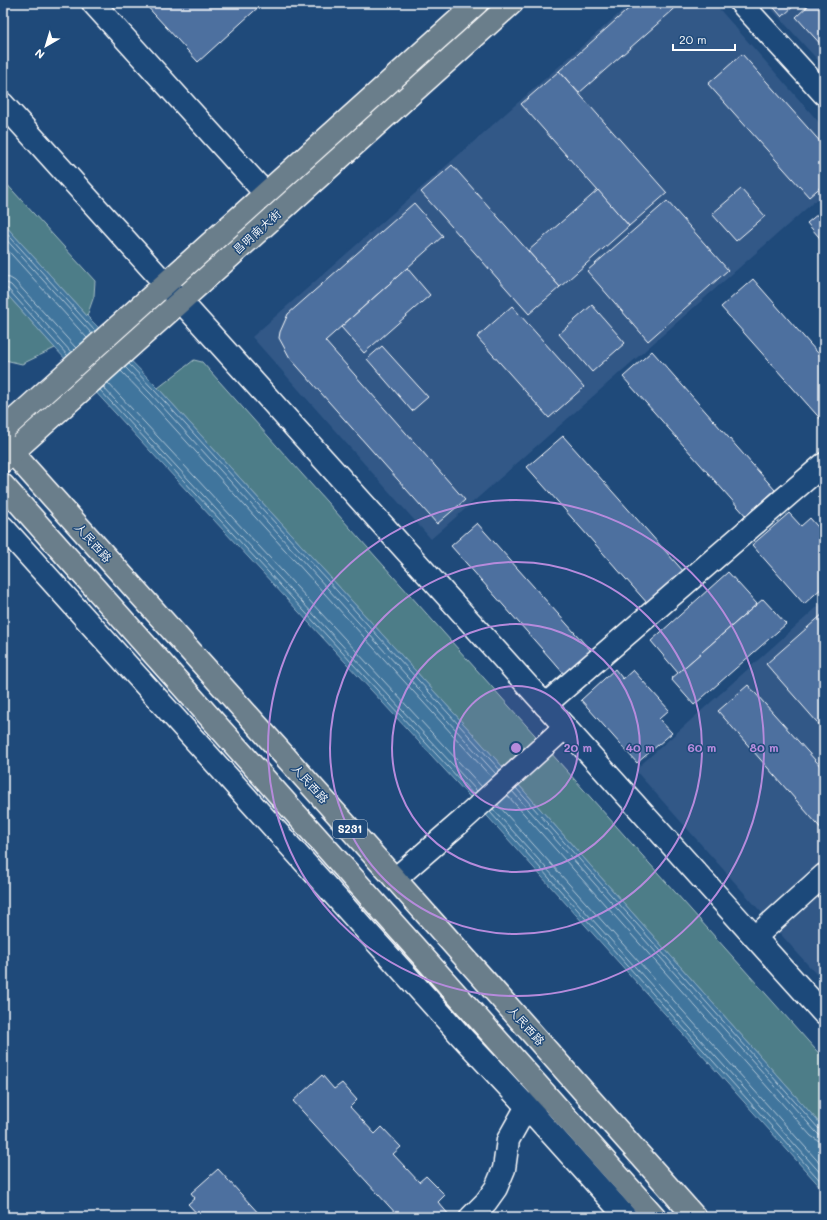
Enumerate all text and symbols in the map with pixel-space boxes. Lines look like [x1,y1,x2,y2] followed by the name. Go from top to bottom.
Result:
[26,26,66,66] north arrow
[673,26,735,52] scale bar
[679,31,707,47] text: 20 m
[32,46,47,63] text: N
[229,205,284,257] street label: 昌明南大街
[72,519,116,566] street label: 人民西路
[564,739,592,755] text: 20 m
[625,739,655,755] text: 40 m
[688,739,716,755] text: 60 m
[749,739,779,755] text: 80 m
[509,741,523,755] centre of rings
[289,760,333,807] street label: 人民西路
[333,820,367,838] road number: S231
[505,1002,549,1049] street label: 人民西路

